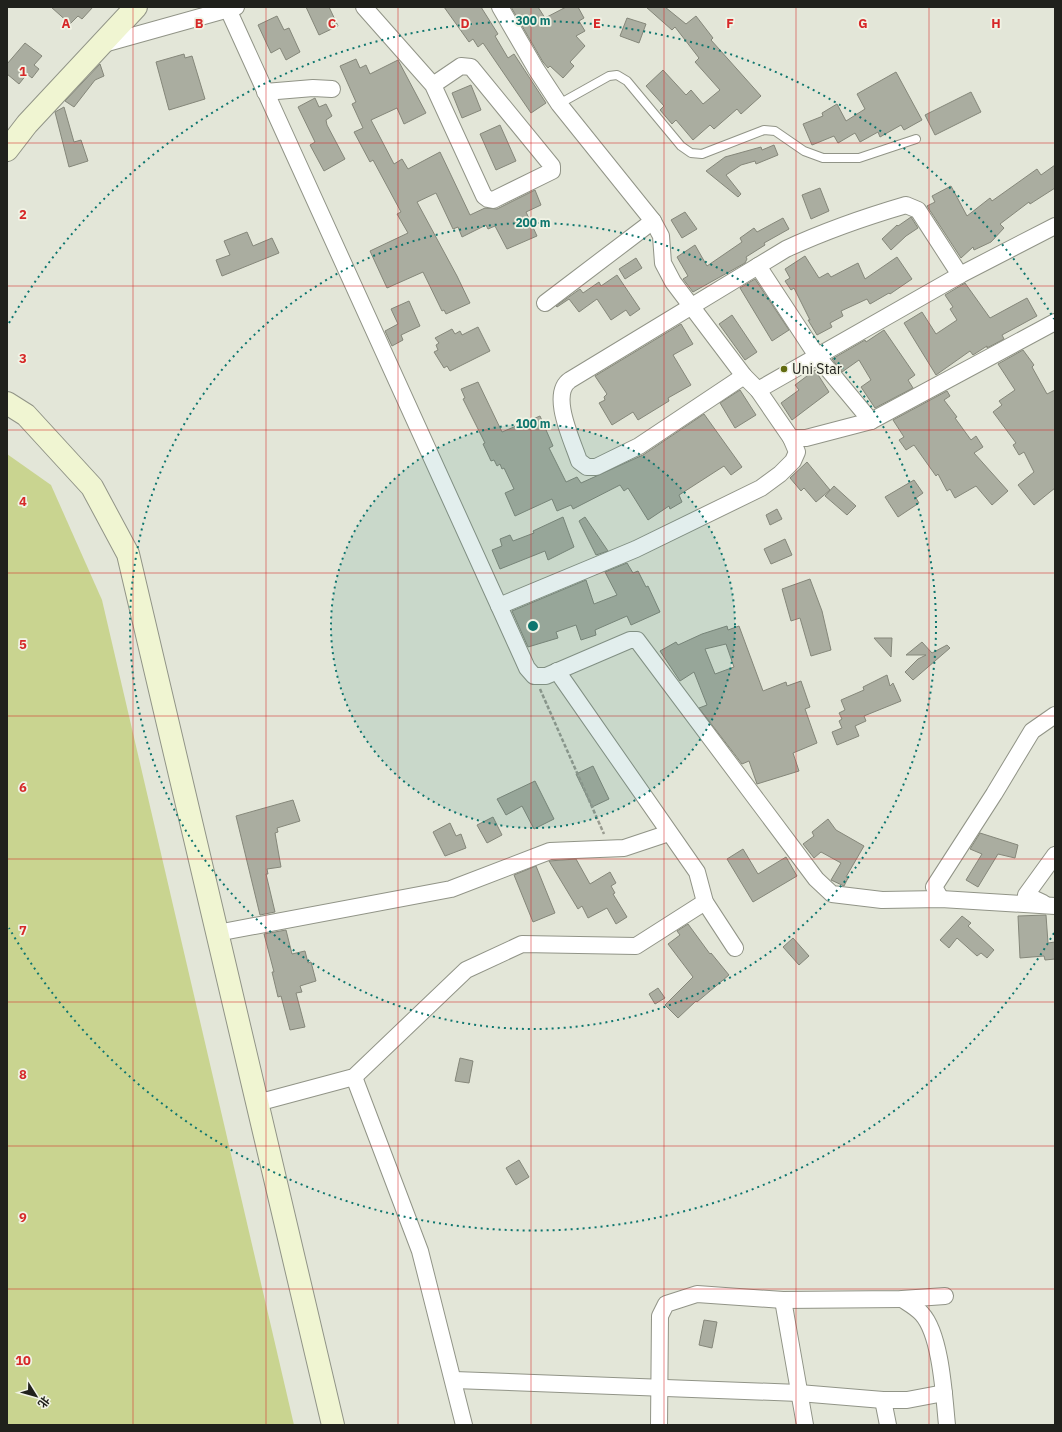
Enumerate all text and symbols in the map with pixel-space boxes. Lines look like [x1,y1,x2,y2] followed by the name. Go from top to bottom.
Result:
[515,13,551,28] text: 300 m
[62,15,71,32] text: A
[195,15,204,32] text: B
[328,15,337,32] text: C
[460,15,470,32] text: D
[593,15,601,32] text: E
[726,15,734,32] text: F
[858,15,868,32] text: G
[991,15,1001,32] text: H
[19,63,27,80] text: 1
[19,206,27,223] text: 2
[515,215,551,230] text: 200 m
[19,350,27,367] text: 3
[792,360,842,378] place label: Uni Star
[779,364,789,374] marker: Uni Star
[515,416,551,431] text: 100 m
[19,493,27,510] text: 4
[526,619,540,633] centre of rings
[19,636,27,653] text: 5
[19,779,27,796] text: 6
[19,922,27,939] text: 7
[19,1066,27,1083] text: 8
[19,1209,27,1226] text: 9
[15,1352,31,1369] text: 10
[16,1376,56,1416] north arrow
[35,1393,53,1411] text: 北

